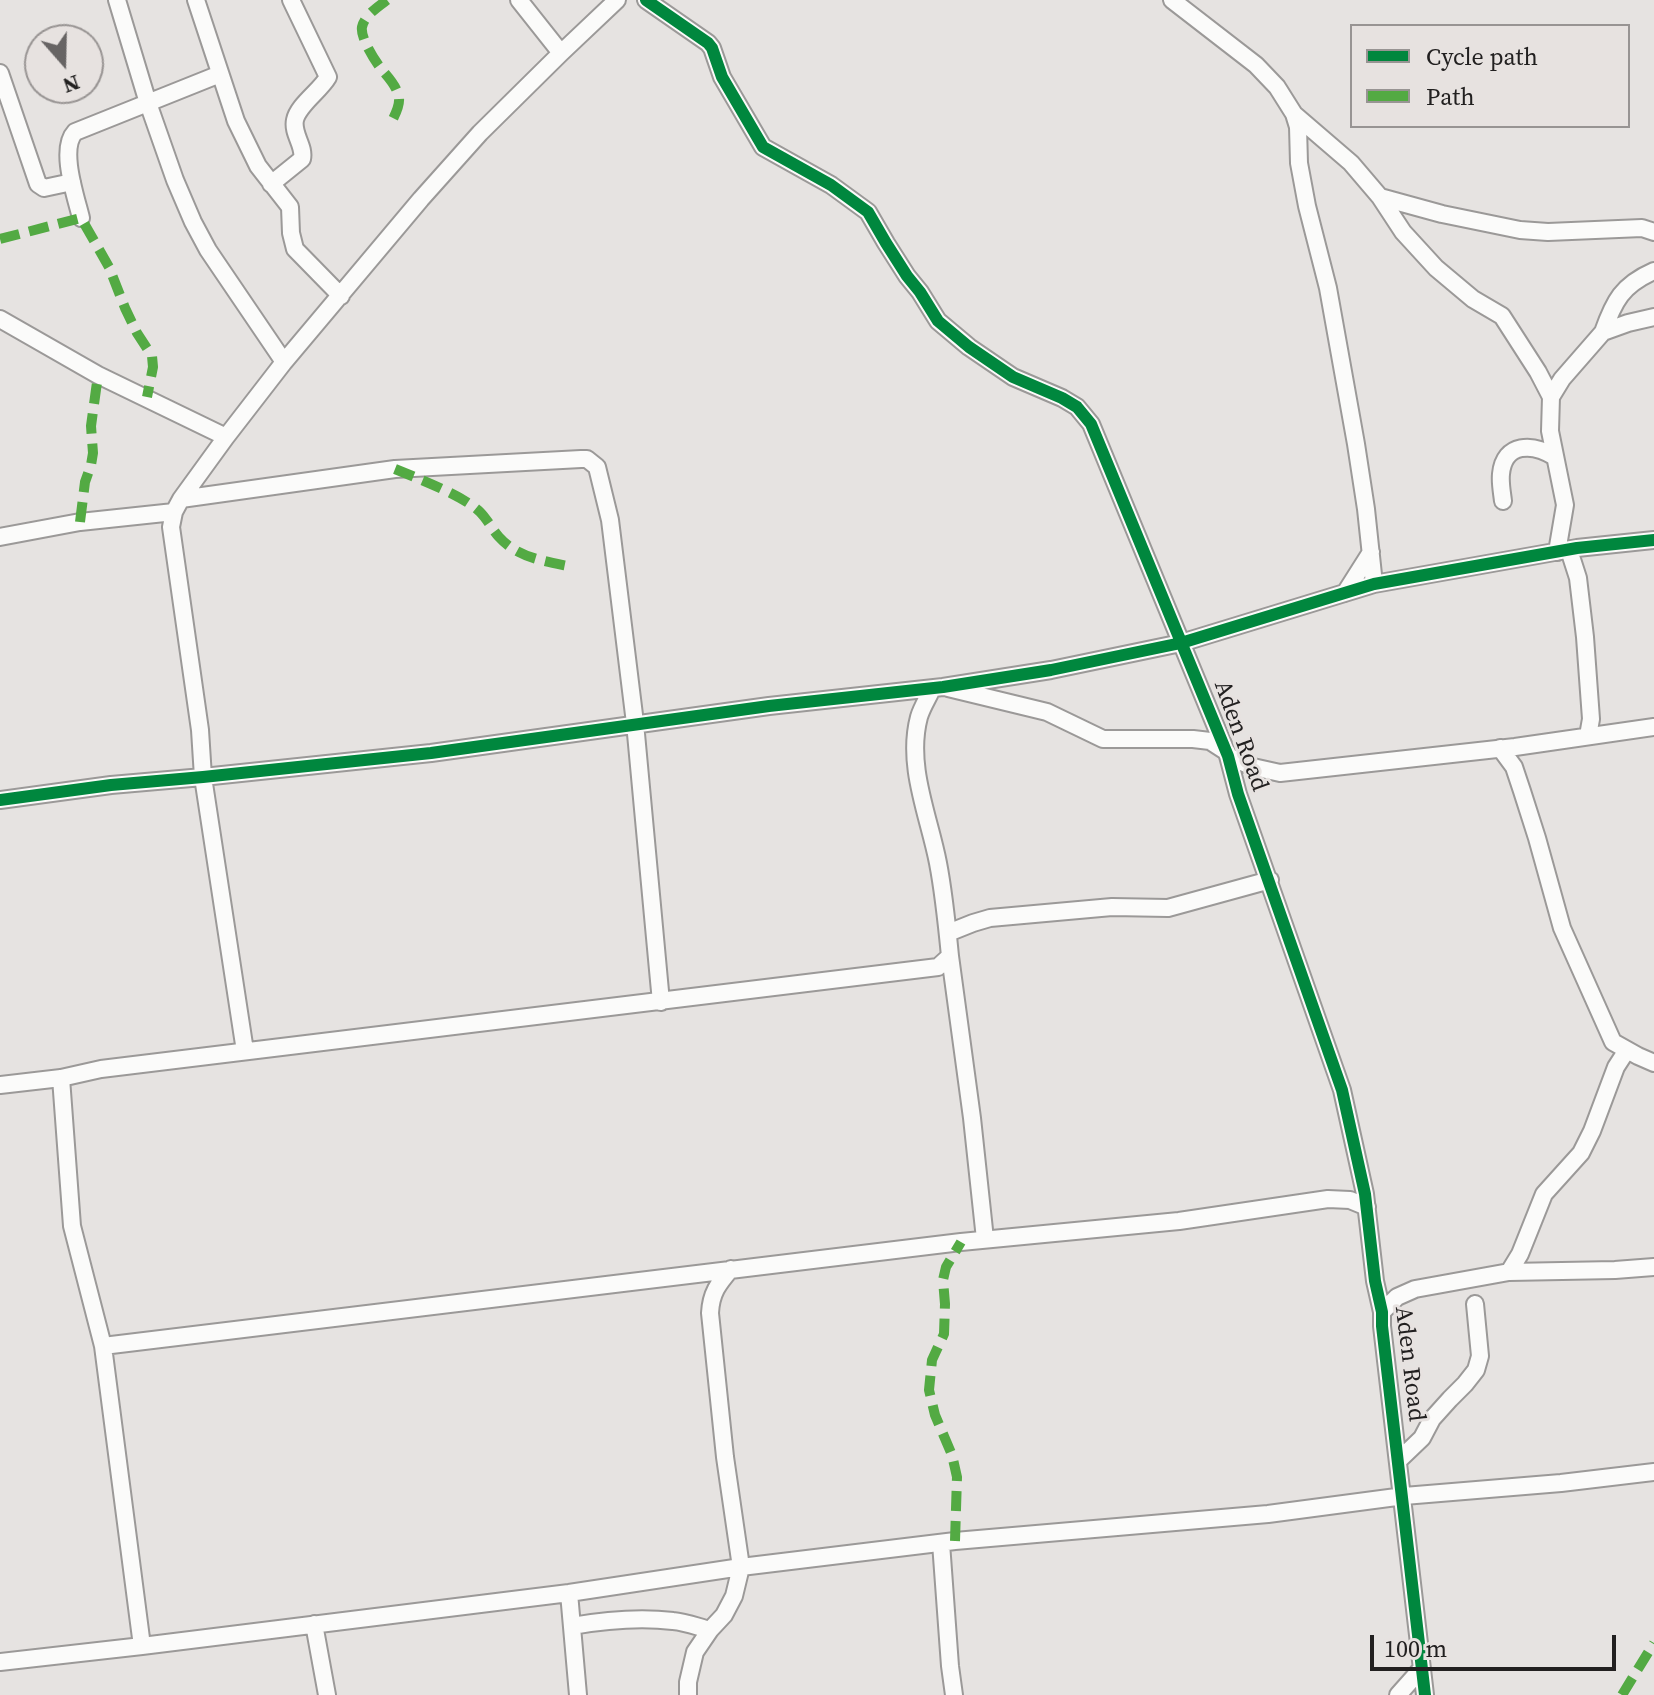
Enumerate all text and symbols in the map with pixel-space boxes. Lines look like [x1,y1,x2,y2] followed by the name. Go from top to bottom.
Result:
[24,24,104,104] north arrow
[1350,24,1630,128] legend
[1426,40,1538,73] text: Cycle path
[59,68,84,102] text: N
[1426,80,1475,113] text: Path
[1207,677,1273,795] street label: Aden Road
[1388,1305,1430,1423] street label: Aden Road
[1374,1619,1620,1669] scale bar
[1384,1632,1447,1665] text: 100 m

